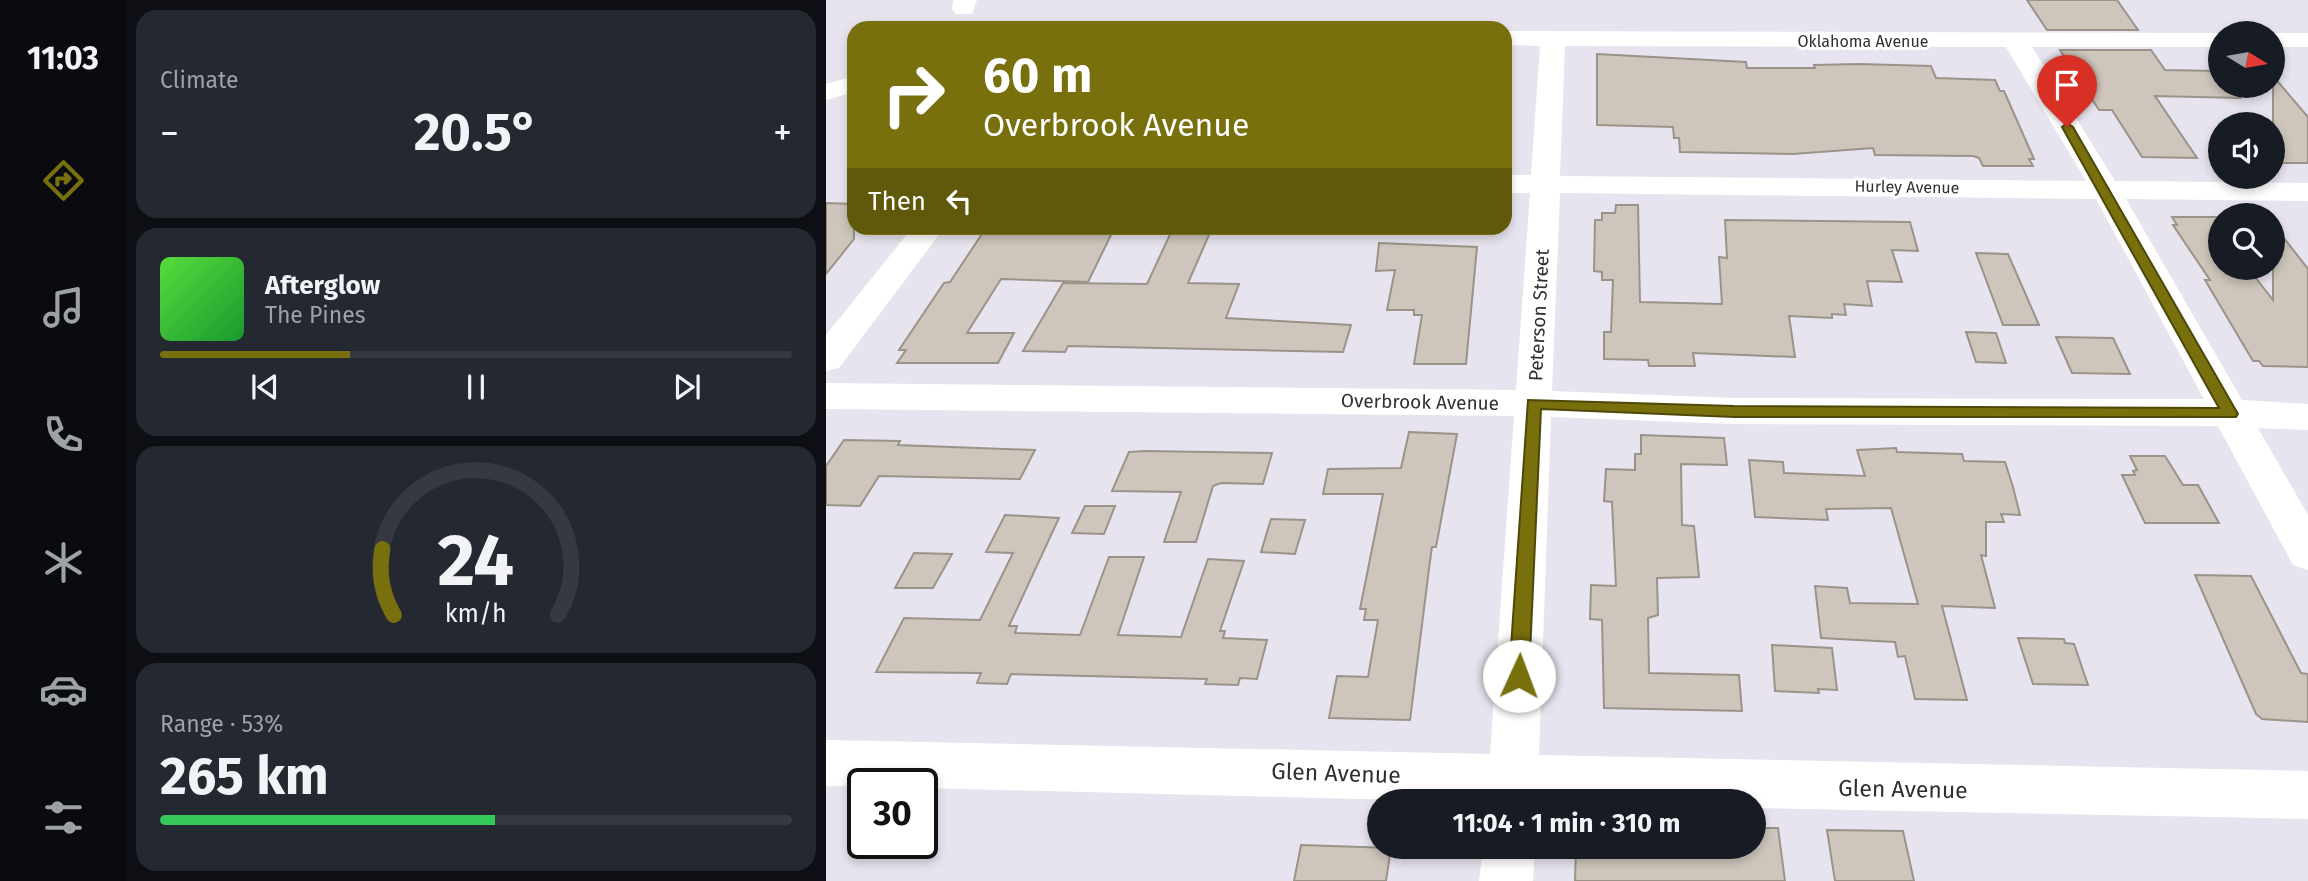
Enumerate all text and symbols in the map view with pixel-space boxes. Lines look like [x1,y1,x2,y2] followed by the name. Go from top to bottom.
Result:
[2208,21,2286,98] north arrow
[2208,21,2285,280] map controls
[1797,32,1929,51] street label: Oklahoma Avenue
[27,39,99,77] text: 11:03
[983,46,1092,105] text: 60 m
[868,49,959,140] icon: right
[2037,55,2097,127] pin
[160,66,239,94] text: Climate
[2048,66,2086,104] icon: arrive
[414,101,538,164] text: 20.5°
[983,106,1249,144] text: Overbrook Avenue
[160,110,179,156] text: −
[773,110,792,156] text: +
[2208,112,2285,189] button: sound
[39,156,88,205] icon: directions
[1854,177,1960,197] street label: Hurley Avenue
[940,182,978,220] icon: left
[868,186,926,217] text: Then
[2208,203,2285,280] button: search
[1524,248,1554,382] street label: Peterson Street
[265,270,380,301] text: Afterglow
[39,283,88,332] icon: music
[265,301,366,329] text: The Pines
[246,368,284,406] icon: previous
[457,368,495,406] icon: pause
[668,368,706,406] icon: next
[1341,389,1499,415] street label: Overbrook Avenue
[39,410,88,459] icon: phone
[438,518,514,605] text: 24
[39,538,88,587] icon: climate
[445,599,507,629] text: km/h
[1482,639,1556,713] position arrow
[39,665,88,714] icon: car
[160,710,283,738] text: Range · 53%
[160,745,329,808] text: 265 km
[1271,757,1401,789] street label: Glen Avenue
[847,768,938,859] speed limit sign: 30
[1838,774,1968,804] street label: Glen Avenue
[39,793,88,842] icon: filters
[1453,808,1680,839] text: 11:04 · 1 min · 310 m

